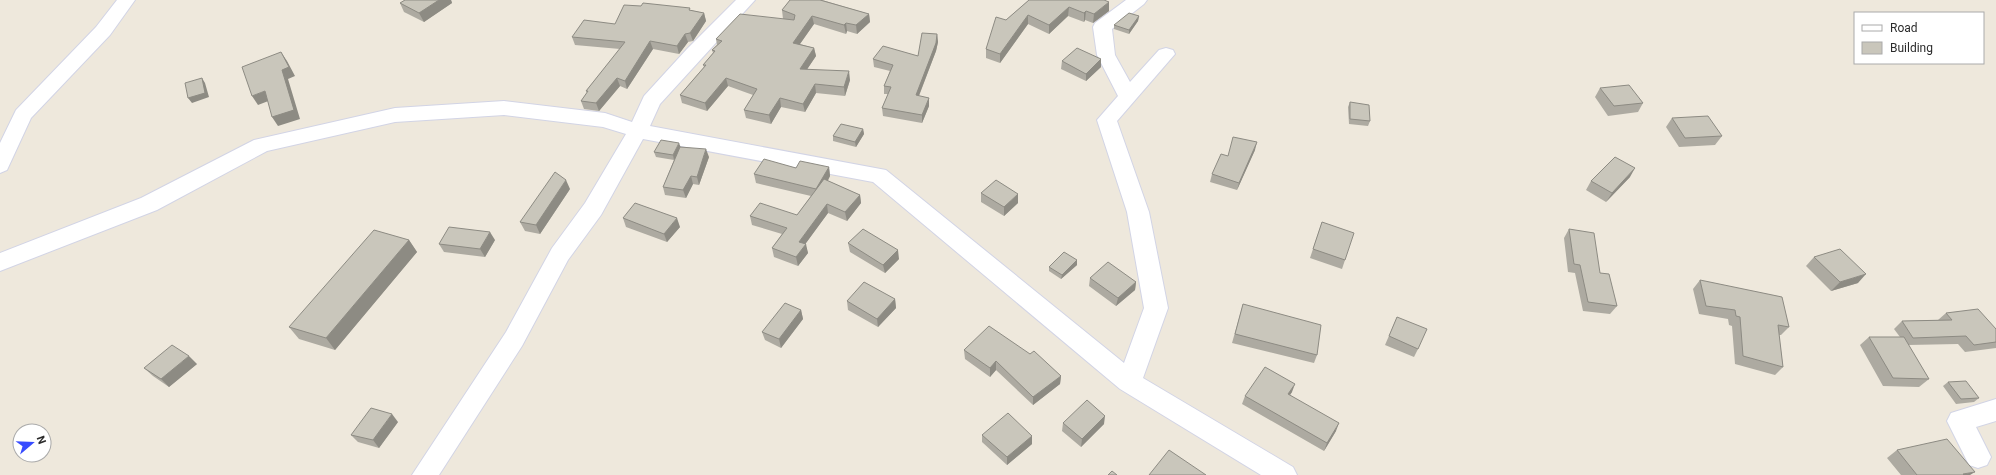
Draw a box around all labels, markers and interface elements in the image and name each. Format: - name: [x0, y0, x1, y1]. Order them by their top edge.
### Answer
- legend: [1854, 12, 1984, 64]
- text: Road: [1890, 21, 1918, 35]
- text: Building: [1890, 41, 1933, 55]
- north arrow: [12, 423, 52, 463]
- text: N: [34, 434, 48, 446]

